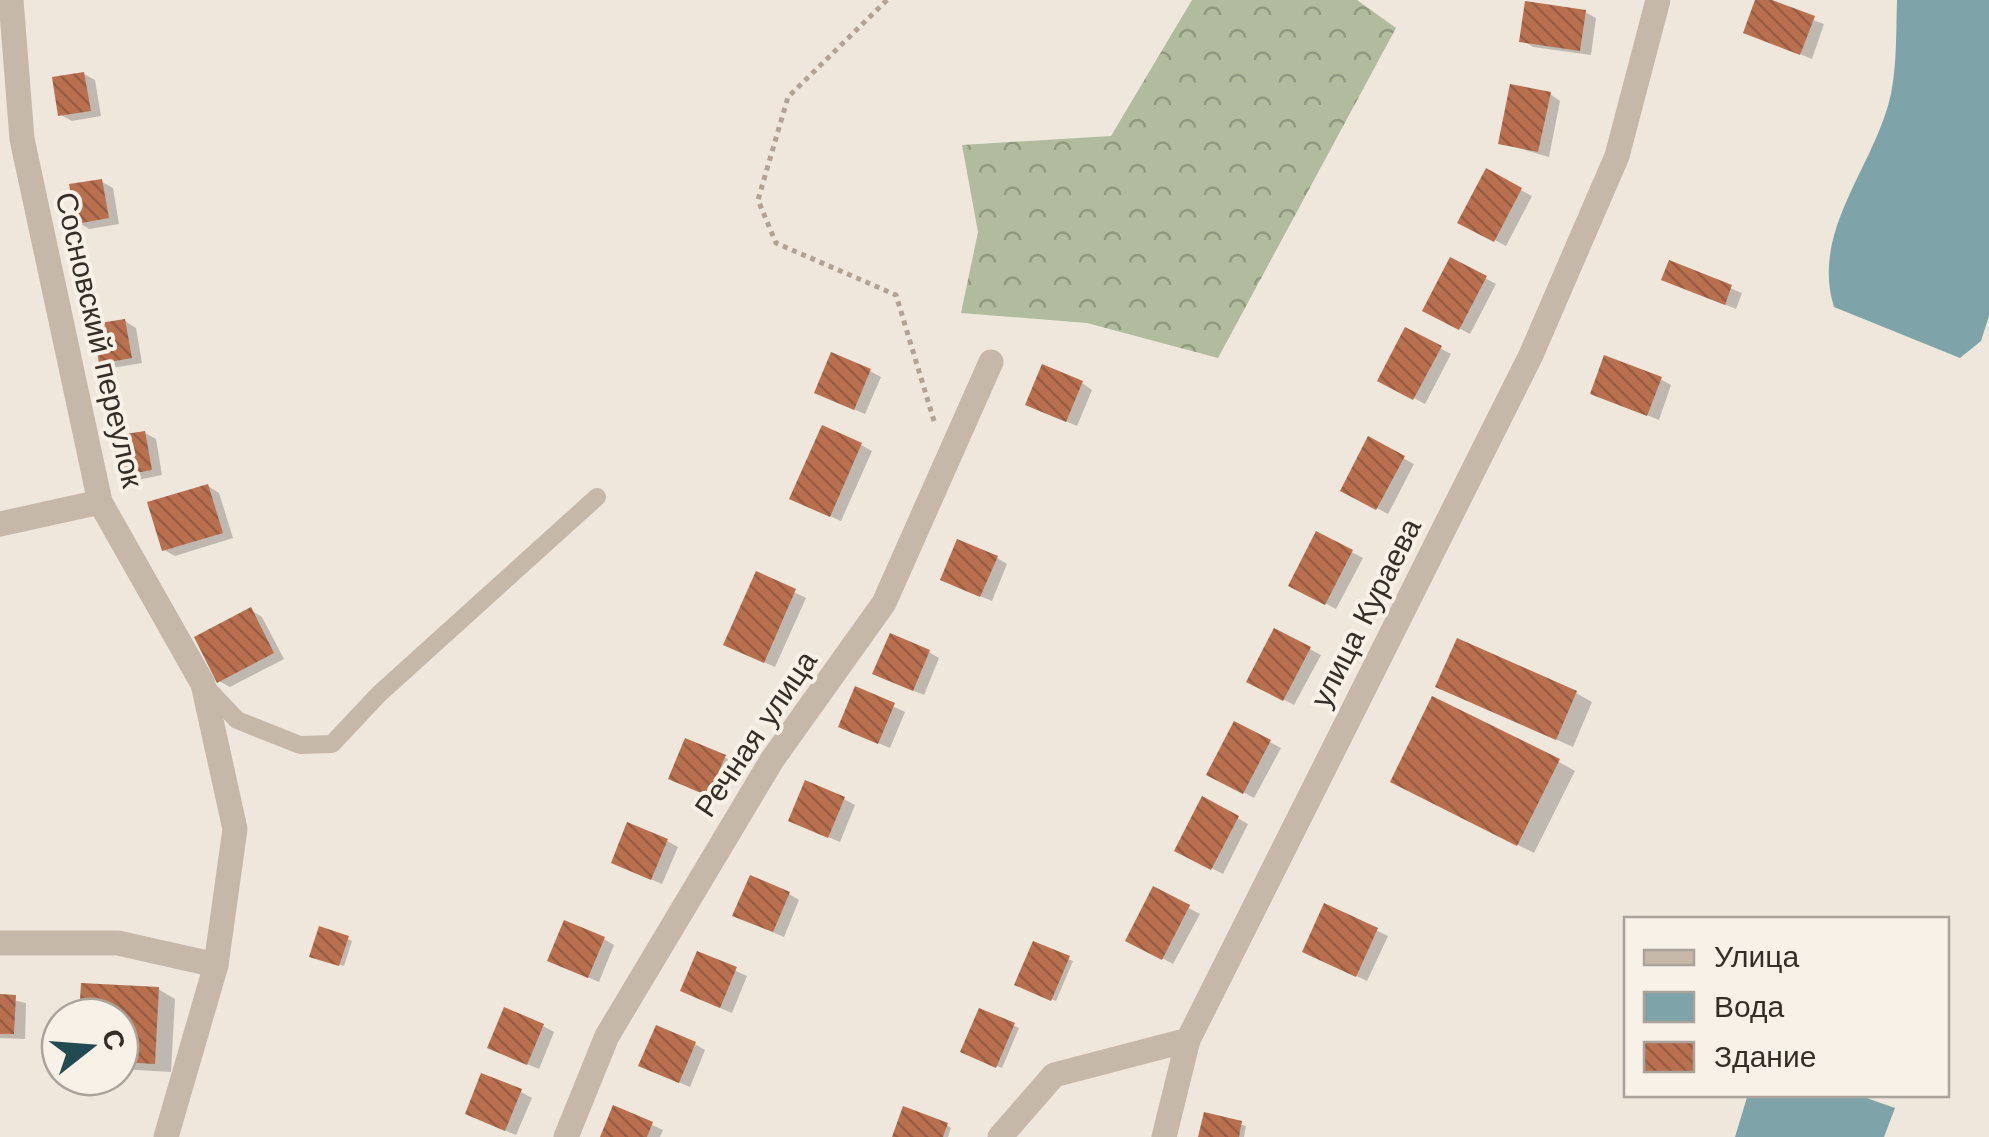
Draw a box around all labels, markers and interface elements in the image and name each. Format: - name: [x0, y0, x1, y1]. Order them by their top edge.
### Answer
- street label: Сосновский переулок: [48, 189, 151, 492]
- street label: улица Кураева: [1303, 512, 1428, 713]
- street label: Речная улица: [687, 644, 824, 823]
- legend: [1624, 917, 1949, 1097]
- text: Улица: [1714, 939, 1799, 974]
- text: Вода: [1714, 989, 1785, 1024]
- north arrow: [40, 997, 140, 1097]
- text: С: [95, 1025, 132, 1054]
- text: Здание: [1714, 1039, 1816, 1074]

